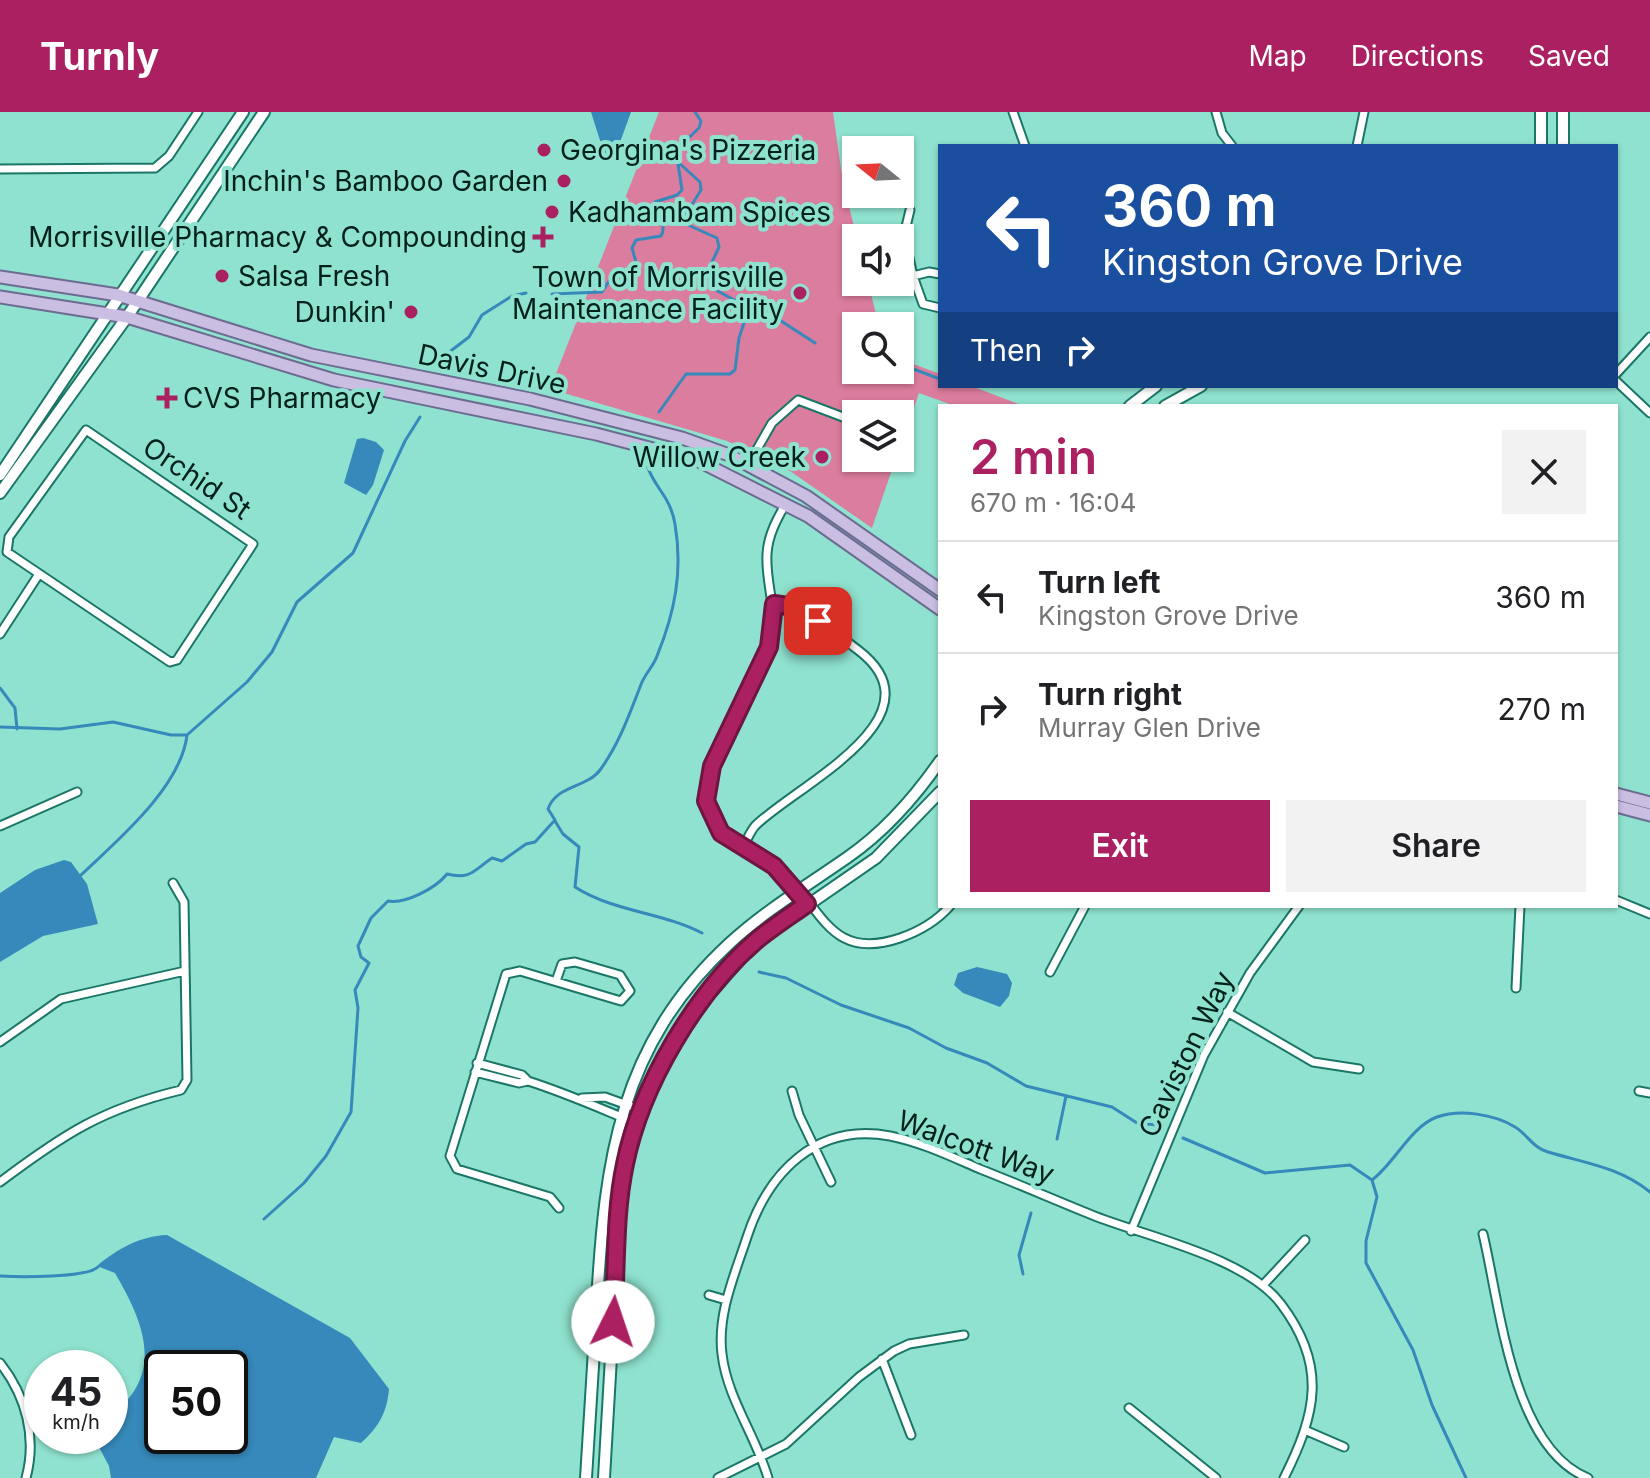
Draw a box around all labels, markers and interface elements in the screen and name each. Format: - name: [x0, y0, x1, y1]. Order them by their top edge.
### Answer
- text: Turnly: [40, 33, 159, 79]
- text: Map: [1248, 39, 1307, 73]
- text: Directions: [1351, 39, 1484, 73]
- text: Saved: [1528, 39, 1610, 73]
- place label: Georgina's Pizzeria: [560, 133, 816, 167]
- north arrow: [842, 136, 914, 208]
- map controls: [842, 136, 914, 472]
- marker: Georgina's Pizzeria: [535, 141, 553, 159]
- place label: Inchin's Bamboo Garden: [223, 164, 548, 198]
- marker: Inchin's Bamboo Garden: [555, 172, 573, 190]
- text: 360 m: [1102, 172, 1277, 240]
- icon: left: [970, 176, 1074, 280]
- place label: Kadhambam Spices: [568, 195, 831, 229]
- marker: Kadhambam Spices: [543, 203, 561, 221]
- place label: Morrisville Pharmacy & Compounding: [28, 220, 527, 254]
- button: sound: [842, 224, 914, 296]
- marker: Morrisville Pharmacy & Compounding: [534, 228, 552, 246]
- text: Kingston Grove Drive: [1102, 240, 1463, 284]
- place label: Salsa Fresh: [238, 259, 390, 293]
- place label: Town of Morrisville Maintenance Facility: [512, 260, 784, 326]
- marker: Salsa Fresh: [213, 267, 231, 285]
- marker: Town of Morrisville Maintenance Facility: [791, 284, 809, 302]
- place label: Dunkin': [295, 295, 395, 329]
- marker: Dunkin': [402, 303, 420, 321]
- button: search: [842, 312, 914, 384]
- icon: right: [1058, 328, 1102, 372]
- text: Then: [970, 332, 1042, 368]
- street label: Davis Drive: [415, 337, 569, 401]
- place label: CVS Pharmacy: [183, 381, 381, 415]
- marker: CVS Pharmacy: [158, 389, 176, 407]
- button: layers: [842, 400, 914, 472]
- text: 2 min: [970, 427, 1097, 486]
- street label: Orchid St: [137, 430, 257, 526]
- button: close: [1502, 430, 1586, 514]
- place label: Willow Creek: [632, 440, 806, 474]
- marker: Willow Creek: [813, 448, 831, 466]
- text: 670 m · 16:04: [970, 487, 1136, 518]
- text: Turn left: [1038, 564, 1160, 600]
- icon: left: [970, 575, 1014, 619]
- text: 360 m: [1495, 579, 1586, 615]
- pin: [784, 587, 852, 655]
- icon: arrive: [796, 599, 840, 643]
- text: Kingston Grove Drive: [1038, 600, 1299, 631]
- text: Turn right: [1038, 676, 1182, 712]
- icon: right: [970, 687, 1014, 731]
- text: 270 m: [1498, 691, 1586, 727]
- text: Murray Glen Drive: [1038, 712, 1261, 743]
- button: Exit: [970, 800, 1270, 892]
- button: Share: [1286, 800, 1586, 892]
- street label: Caviston Way: [1131, 965, 1241, 1143]
- street label: Walcott Way: [893, 1103, 1059, 1191]
- position arrow: [571, 1280, 655, 1364]
- speed limit sign: 50: [144, 1350, 248, 1454]
- text: 45: [50, 1367, 102, 1416]
- text: km/h: [52, 1410, 100, 1434]

